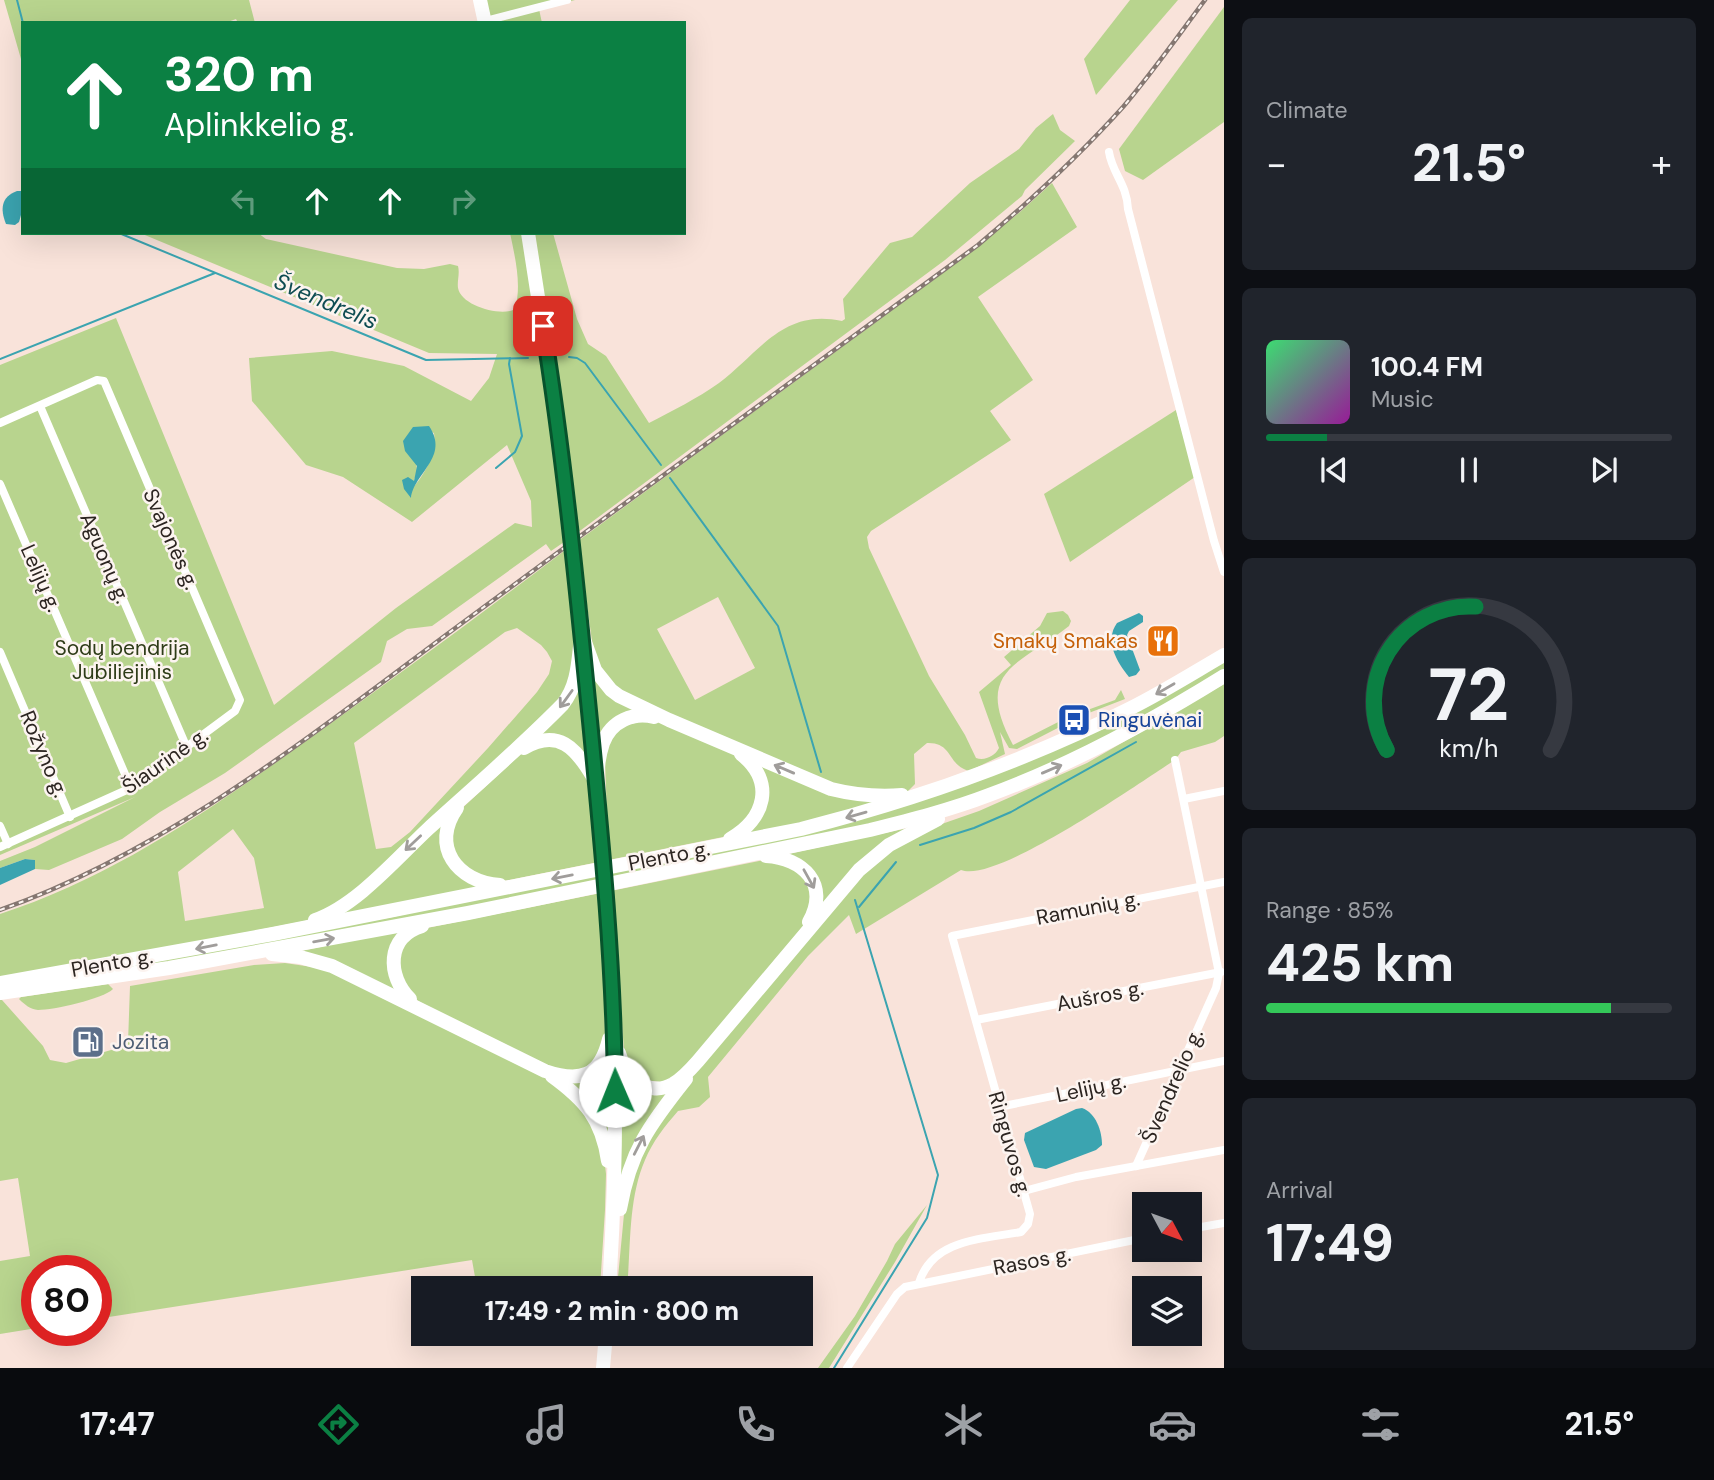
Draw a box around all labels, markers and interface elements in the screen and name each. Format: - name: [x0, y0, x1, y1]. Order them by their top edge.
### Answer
- text: 320 m: [164, 42, 314, 106]
- icon: ahead: [49, 49, 140, 140]
- text: Climate: [1266, 95, 1348, 125]
- text: Aplinkkelio g.: [164, 104, 354, 146]
- text: 21.5°: [1412, 129, 1526, 197]
- text: −: [1266, 139, 1287, 189]
- text: +: [1651, 139, 1672, 189]
- icon: left: [225, 182, 263, 220]
- icon: ahead: [298, 182, 336, 220]
- icon: ahead: [371, 182, 409, 220]
- icon: right: [444, 182, 482, 220]
- water label: Švendrelis: [270, 266, 382, 336]
- pin: [513, 296, 573, 356]
- icon: arrive: [524, 307, 562, 345]
- text: 100.4 FM: [1371, 350, 1483, 384]
- text: Music: [1371, 384, 1434, 414]
- icon: previous: [1315, 451, 1353, 489]
- icon: pause: [1450, 451, 1488, 489]
- icon: next: [1585, 451, 1623, 489]
- street label: Svajonės g.: [136, 484, 206, 594]
- street label: Aguonų g.: [73, 508, 137, 608]
- street label: Lelijų g.: [14, 540, 68, 616]
- restaurant icon: Smakų Smakas: [1144, 622, 1182, 660]
- place label: Smakų Smakas: [993, 627, 1138, 655]
- park label: Sodų bendrija Jubiliejinis: [54, 634, 190, 686]
- text: 72: [1429, 648, 1509, 743]
- one-way arrow: [1155, 683, 1176, 696]
- one-way arrow: [559, 689, 574, 708]
- bus stop icon: Ringuvėnai: [1055, 701, 1093, 739]
- street label: Rožyno g.: [13, 706, 75, 802]
- place label: Ringuvėnai: [1098, 706, 1202, 734]
- street label: Šiaurinė g.: [116, 721, 214, 801]
- text: km/h: [1439, 732, 1499, 765]
- one-way arrow: [774, 761, 795, 774]
- one-way arrow: [1041, 761, 1062, 774]
- one-way arrow: [845, 809, 867, 822]
- street label: Plento g.: [626, 834, 712, 878]
- one-way arrow: [405, 835, 423, 851]
- one-way arrow: [803, 868, 817, 888]
- one-way arrow: [551, 871, 574, 884]
- street label: Ramunių g.: [1034, 884, 1142, 932]
- text: Range · 85%: [1266, 895, 1393, 925]
- text: 425 km: [1266, 929, 1454, 997]
- one-way arrow: [312, 933, 335, 946]
- one-way arrow: [195, 940, 218, 954]
- street label: Plento g.: [69, 942, 155, 984]
- street label: Aušros g.: [1054, 974, 1146, 1018]
- fuel station icon: Jozita: [69, 1023, 107, 1061]
- street label: Švendrelio g.: [1134, 1024, 1210, 1148]
- place label: Jozita: [112, 1028, 169, 1056]
- position arrow: [578, 1054, 652, 1128]
- street label: Lelijų g.: [1053, 1067, 1129, 1109]
- street label: Ringuvos g.: [982, 1088, 1038, 1200]
- one-way arrow: [633, 1135, 647, 1156]
- text: Arrival: [1266, 1175, 1333, 1205]
- north arrow: [1132, 1192, 1202, 1262]
- map controls: [1132, 1192, 1202, 1346]
- text: 17:49: [1266, 1209, 1394, 1277]
- street label: Rasos g.: [991, 1240, 1073, 1282]
- speed limit sign: 80: [21, 1255, 112, 1346]
- button: layers: [1132, 1276, 1202, 1346]
- text: 17:49 · 2 min · 800 m: [485, 1294, 739, 1328]
- icon: directions: [314, 1400, 363, 1449]
- icon: music: [522, 1400, 571, 1449]
- icon: phone: [731, 1400, 780, 1449]
- icon: climate: [939, 1400, 988, 1449]
- icon: car: [1148, 1400, 1197, 1449]
- icon: filters: [1356, 1400, 1405, 1449]
- text: 17:47: [80, 1403, 155, 1445]
- text: 21.5°: [1565, 1403, 1634, 1445]

